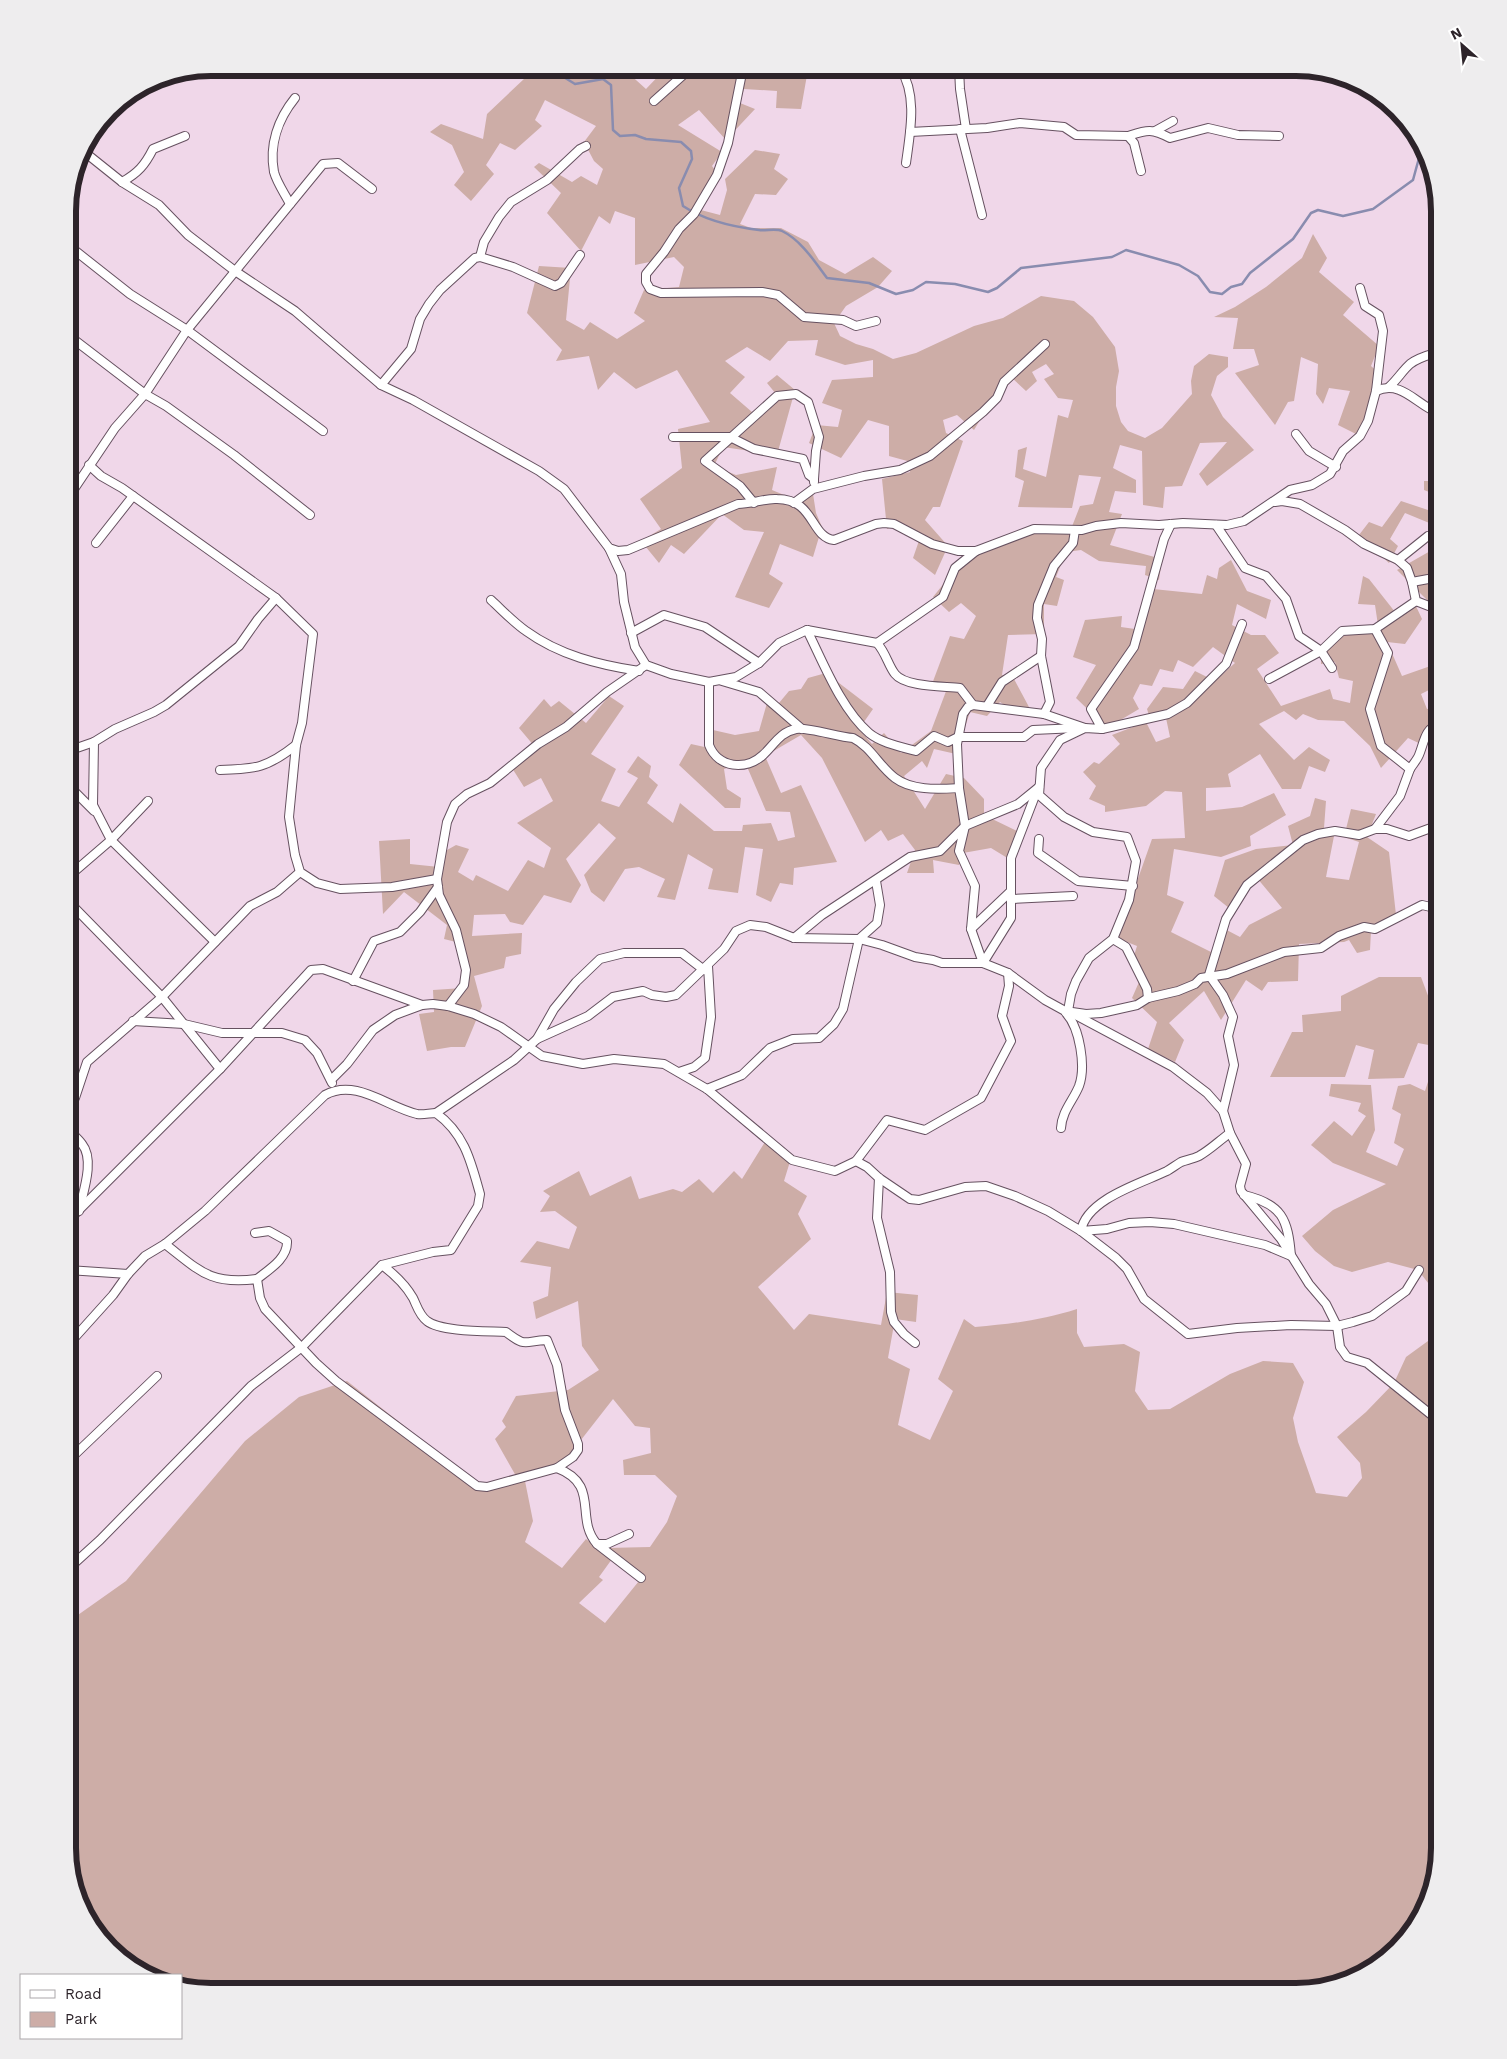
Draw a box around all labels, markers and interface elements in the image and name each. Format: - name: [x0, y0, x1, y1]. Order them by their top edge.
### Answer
- north arrow: [1437, 20, 1487, 70]
- text: N: [1448, 24, 1464, 43]
- legend: [20, 1974, 182, 2039]
- text: Road: [65, 1985, 102, 2003]
- text: Park: [65, 2010, 98, 2028]

